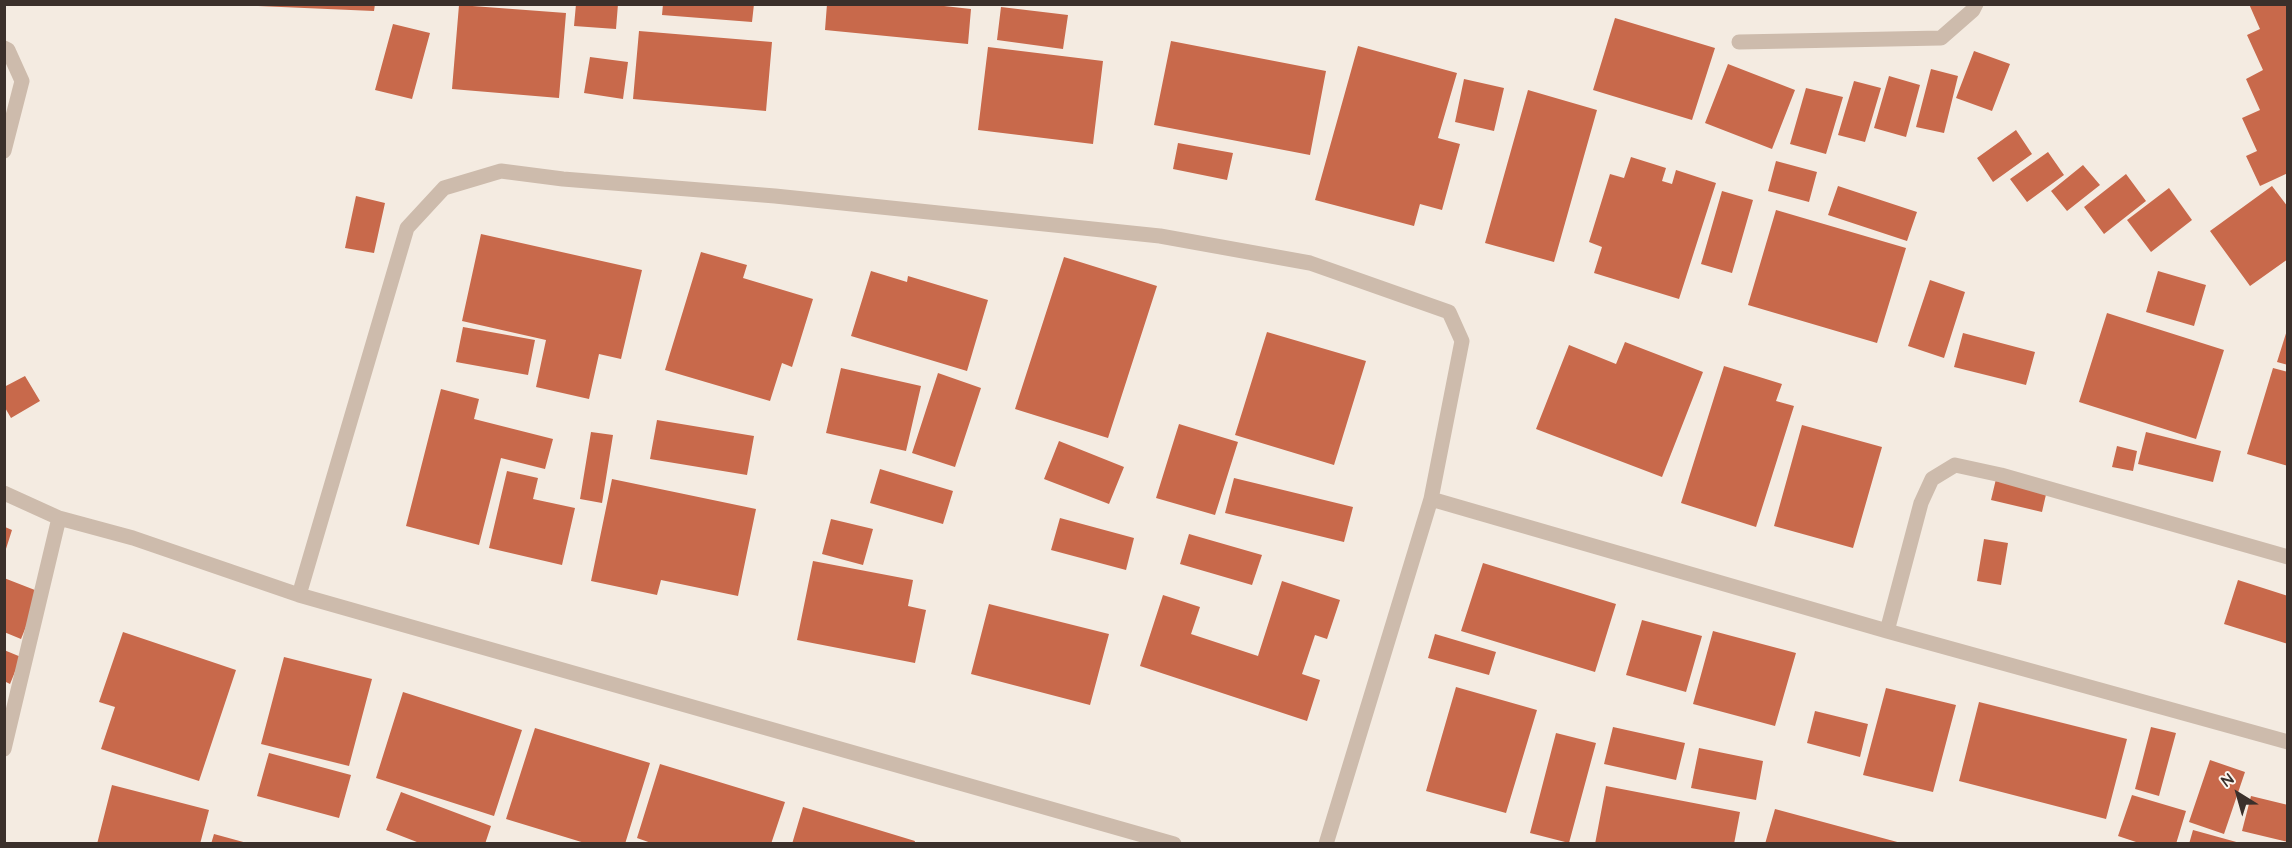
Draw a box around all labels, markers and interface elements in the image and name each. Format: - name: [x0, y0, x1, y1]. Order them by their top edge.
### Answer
- north arrow: [2208, 764, 2268, 824]
- text: N: [2216, 768, 2238, 791]

